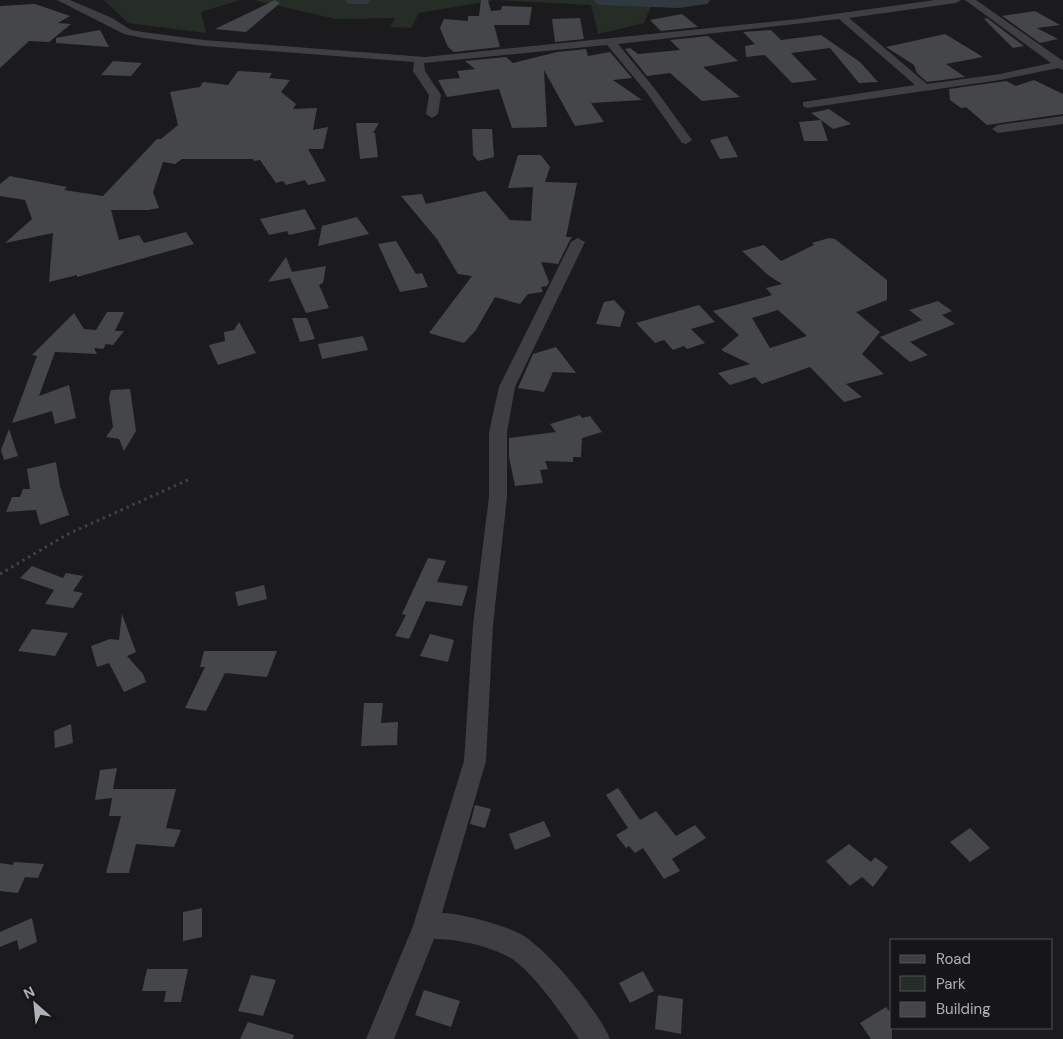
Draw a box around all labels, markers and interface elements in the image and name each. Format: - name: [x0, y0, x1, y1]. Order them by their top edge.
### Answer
- legend: [890, 939, 1053, 1029]
- text: Road: [936, 949, 971, 969]
- text: Park: [936, 974, 966, 994]
- north arrow: [10, 979, 60, 1029]
- text: N: [20, 982, 38, 1003]
- text: Building: [936, 999, 991, 1019]

